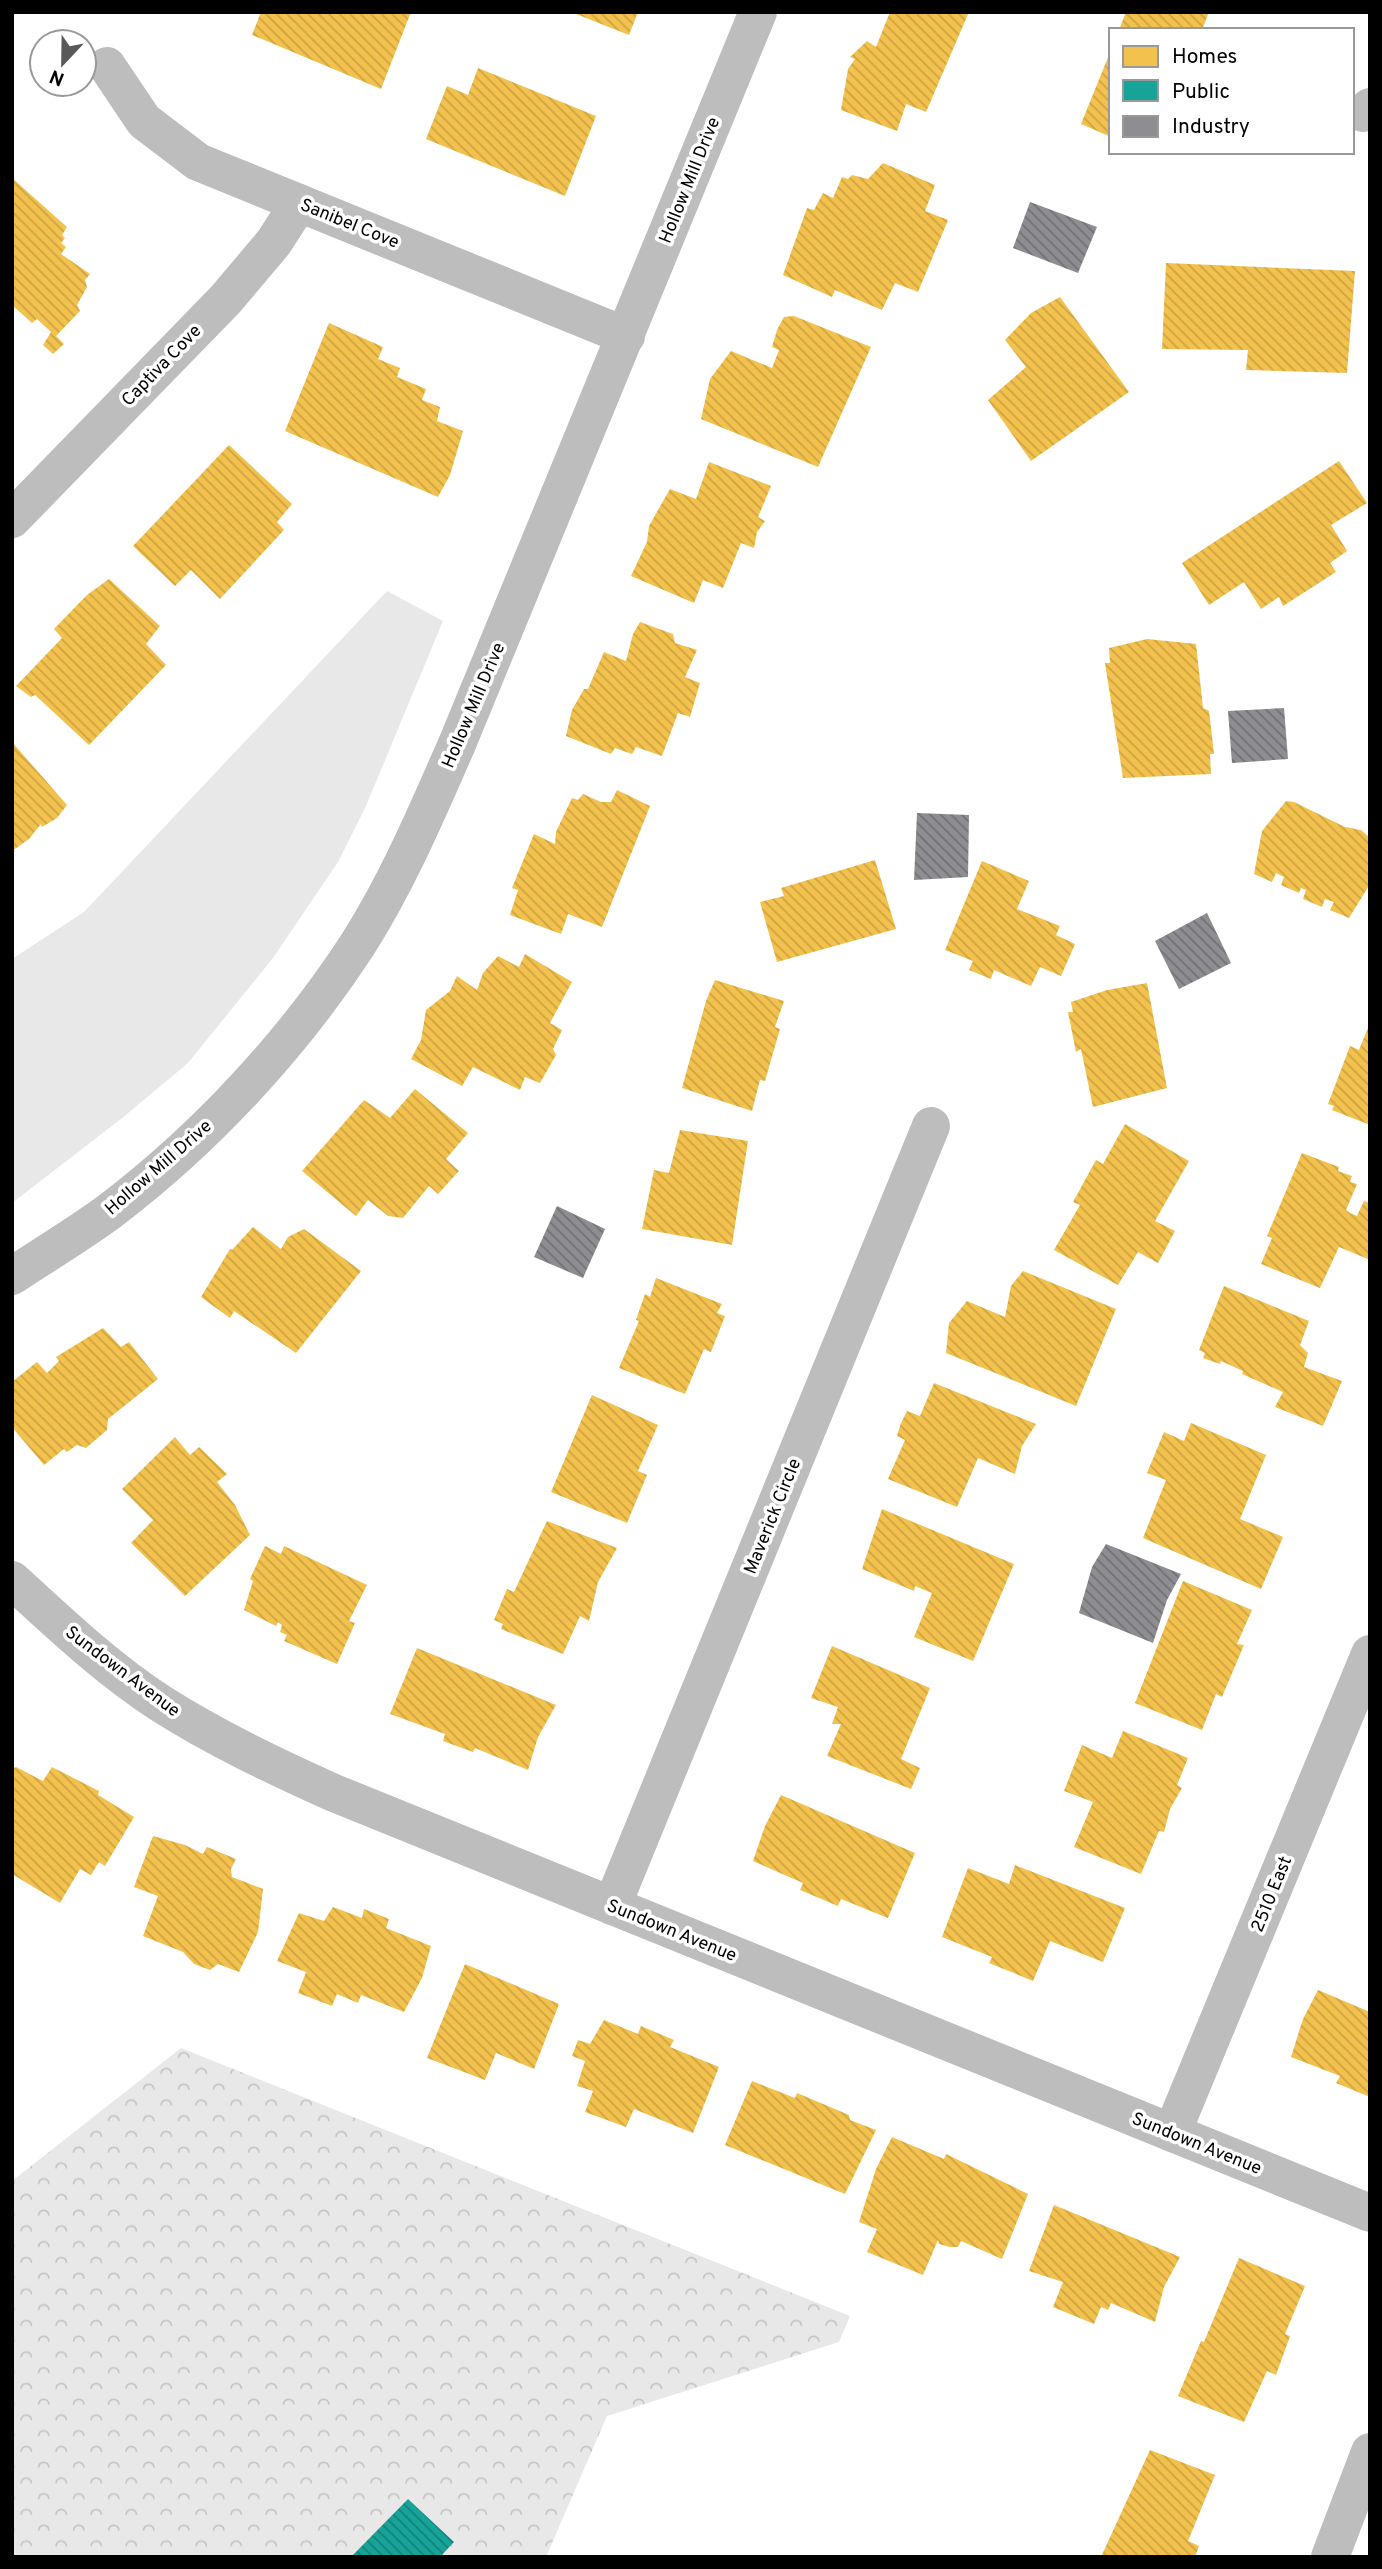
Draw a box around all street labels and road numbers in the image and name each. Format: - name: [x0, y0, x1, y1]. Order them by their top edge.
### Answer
- street label: Hollow Mill Drive: [655, 114, 726, 247]
- street label: Sanibel Cove: [297, 194, 402, 255]
- street label: Captiva Cove: [117, 320, 207, 412]
- street label: Hollow Mill Drive: [438, 639, 511, 772]
- street label: Hollow Mill Drive: [101, 1115, 217, 1221]
- street label: Maverick Circle: [740, 1455, 807, 1578]
- street label: Sundown Avenue: [60, 1621, 184, 1723]
- street label: 2510 East: [1247, 1853, 1298, 1936]
- street label: Sundown Avenue: [603, 1895, 740, 1968]
- street label: Sundown Avenue: [1128, 2108, 1265, 2181]

